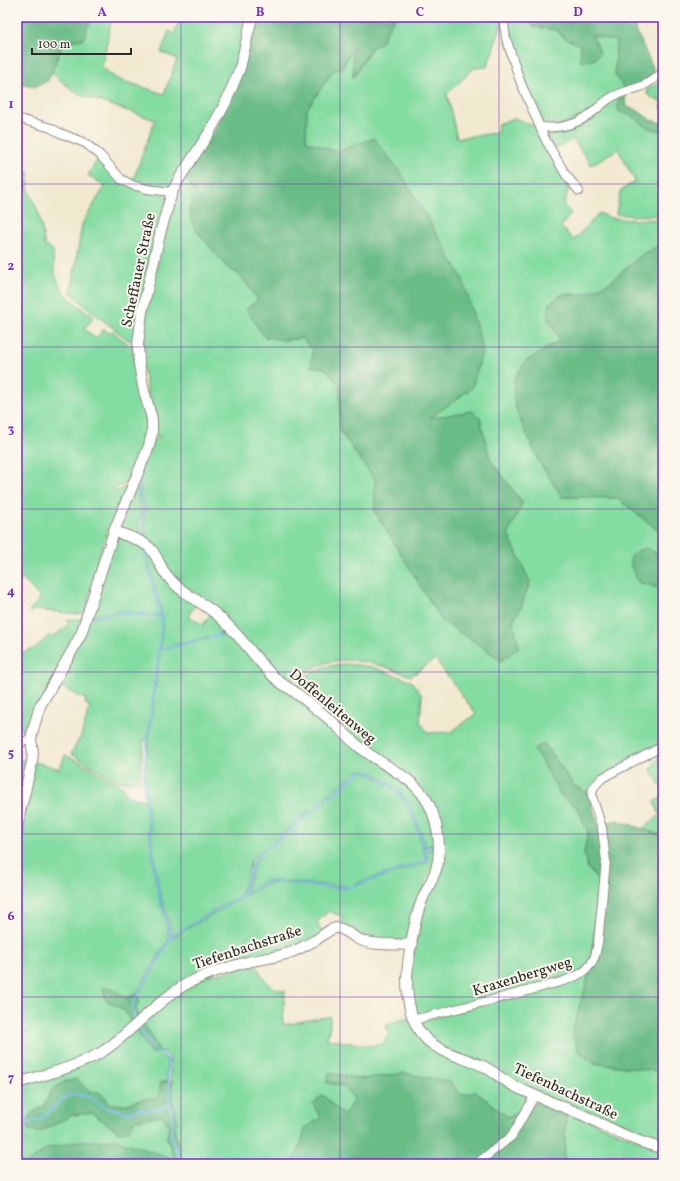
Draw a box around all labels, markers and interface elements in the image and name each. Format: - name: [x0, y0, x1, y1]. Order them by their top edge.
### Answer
- text: A: [97, 4, 107, 22]
- text: B: [256, 4, 265, 22]
- text: C: [416, 4, 424, 22]
- text: D: [573, 4, 583, 22]
- scale bar: [32, 30, 131, 56]
- text: 100 m: [38, 37, 71, 53]
- text: 1: [8, 96, 14, 114]
- street label: Scheffauer Straße: [117, 211, 162, 329]
- text: 2: [8, 258, 15, 276]
- text: 3: [8, 421, 15, 439]
- text: 4: [7, 583, 15, 601]
- street label: Doffenleitenweg: [284, 664, 380, 750]
- text: 5: [8, 745, 14, 763]
- text: 6: [7, 908, 15, 926]
- street label: Tiefenbachstraße: [190, 921, 305, 976]
- street label: Kraxenbergweg: [470, 952, 575, 1003]
- street label: Tiefenbachstraße: [510, 1059, 621, 1126]
- text: 7: [8, 1070, 14, 1088]

